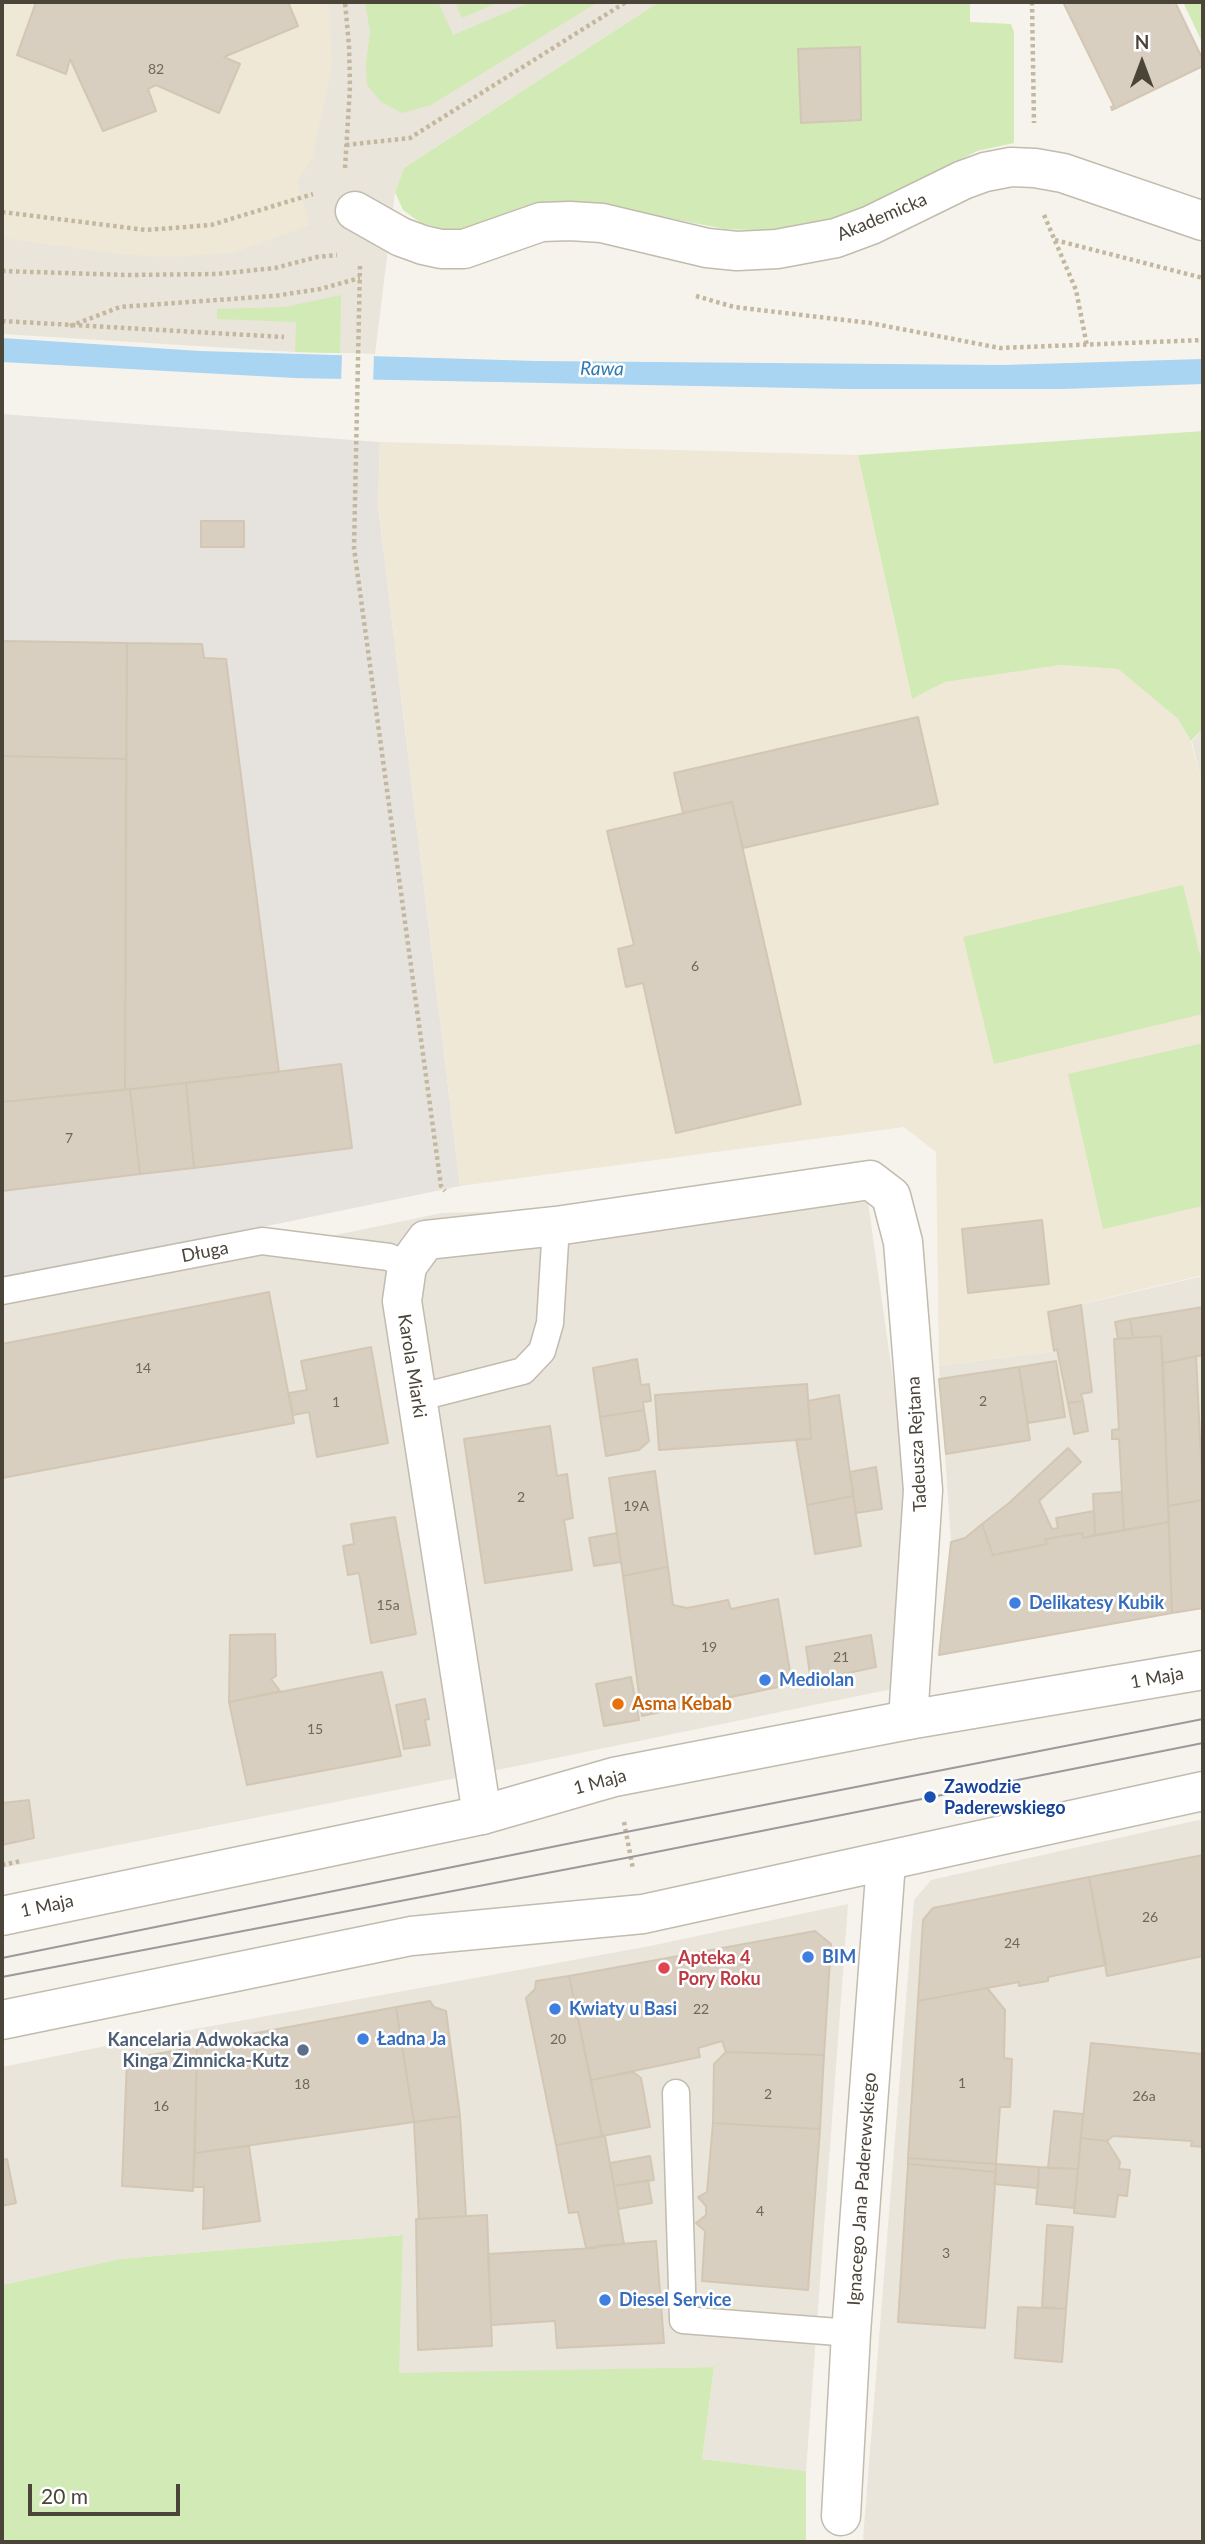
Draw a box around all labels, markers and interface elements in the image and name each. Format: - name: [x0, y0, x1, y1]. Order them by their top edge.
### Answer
- north arrow: [1107, 28, 1177, 98]
- text: N: [1135, 30, 1149, 53]
- house number: 82: [148, 61, 164, 77]
- street label: Akademicka: [834, 188, 930, 246]
- water label: Rawa: [580, 357, 624, 381]
- house number: 6: [691, 958, 699, 974]
- house number: 7: [65, 1130, 73, 1146]
- street label: Długa: [180, 1237, 230, 1267]
- street label: Karola Miarki: [393, 1313, 431, 1419]
- house number: 14: [135, 1360, 151, 1376]
- street label: Tadeusza Rejtana: [903, 1376, 931, 1512]
- house number: 2: [979, 1393, 987, 1409]
- house number: 1: [332, 1394, 340, 1410]
- house number: 2: [517, 1489, 525, 1505]
- house number: 19A: [623, 1498, 649, 1514]
- place label: Delikatesy Kubik: [1029, 1592, 1164, 1614]
- marker: Delikatesy Kubik: [1007, 1595, 1023, 1611]
- house number: 15a: [376, 1597, 400, 1613]
- house number: 19: [701, 1639, 717, 1655]
- house number: 21: [833, 1649, 849, 1665]
- street label: 1 Maja: [1129, 1663, 1185, 1693]
- place label: Mediolan: [779, 1669, 854, 1691]
- marker: Mediolan: [757, 1672, 773, 1688]
- place label: Asma Kebab: [632, 1693, 732, 1715]
- marker: Asma Kebab: [610, 1696, 626, 1712]
- house number: 15: [307, 1721, 323, 1737]
- street label: 1 Maja: [571, 1765, 629, 1799]
- place label: Zawodzie Paderewskiego: [944, 1776, 1065, 1818]
- marker: Zawodzie Paderewskiego: [922, 1789, 938, 1805]
- street label: 1 Maja: [18, 1890, 76, 1922]
- house number: 26: [1142, 1909, 1158, 1925]
- house number: 24: [1004, 1935, 1020, 1951]
- place label: BIM: [822, 1946, 856, 1968]
- place label: Apteka 4 Pory Roku: [678, 1947, 761, 1990]
- marker: BIM: [800, 1949, 816, 1965]
- marker: Apteka 4 Pory Roku: [656, 1960, 672, 1976]
- place label: Kwiaty u Basi: [569, 1998, 677, 2020]
- marker: Kwiaty u Basi: [547, 2001, 563, 2017]
- house number: 22: [693, 2001, 709, 2017]
- place label: Ładna Ja: [377, 2028, 446, 2050]
- place label: Kancelaria Adwokacka Kinga Zimnicka-Kutz: [108, 2029, 289, 2072]
- marker: Ładna Ja: [355, 2031, 371, 2047]
- house number: 20: [550, 2031, 566, 2047]
- marker: Kancelaria Adwokacka Kinga Zimnicka-Kutz: [295, 2042, 311, 2058]
- street label: Ignacego Jana Paderewskiego: [843, 2072, 881, 2306]
- house number: 1: [958, 2075, 966, 2091]
- house number: 18: [294, 2076, 310, 2092]
- house number: 2: [764, 2086, 772, 2102]
- house number: 26a: [1132, 2088, 1156, 2104]
- house number: 16: [153, 2098, 169, 2114]
- house number: 4: [756, 2203, 764, 2219]
- house number: 3: [942, 2245, 950, 2261]
- place label: Diesel Service: [619, 2289, 731, 2311]
- marker: Diesel Service: [597, 2292, 613, 2308]
- scale bar: [32, 2470, 184, 2514]
- text: 20 m: [41, 2483, 88, 2508]

